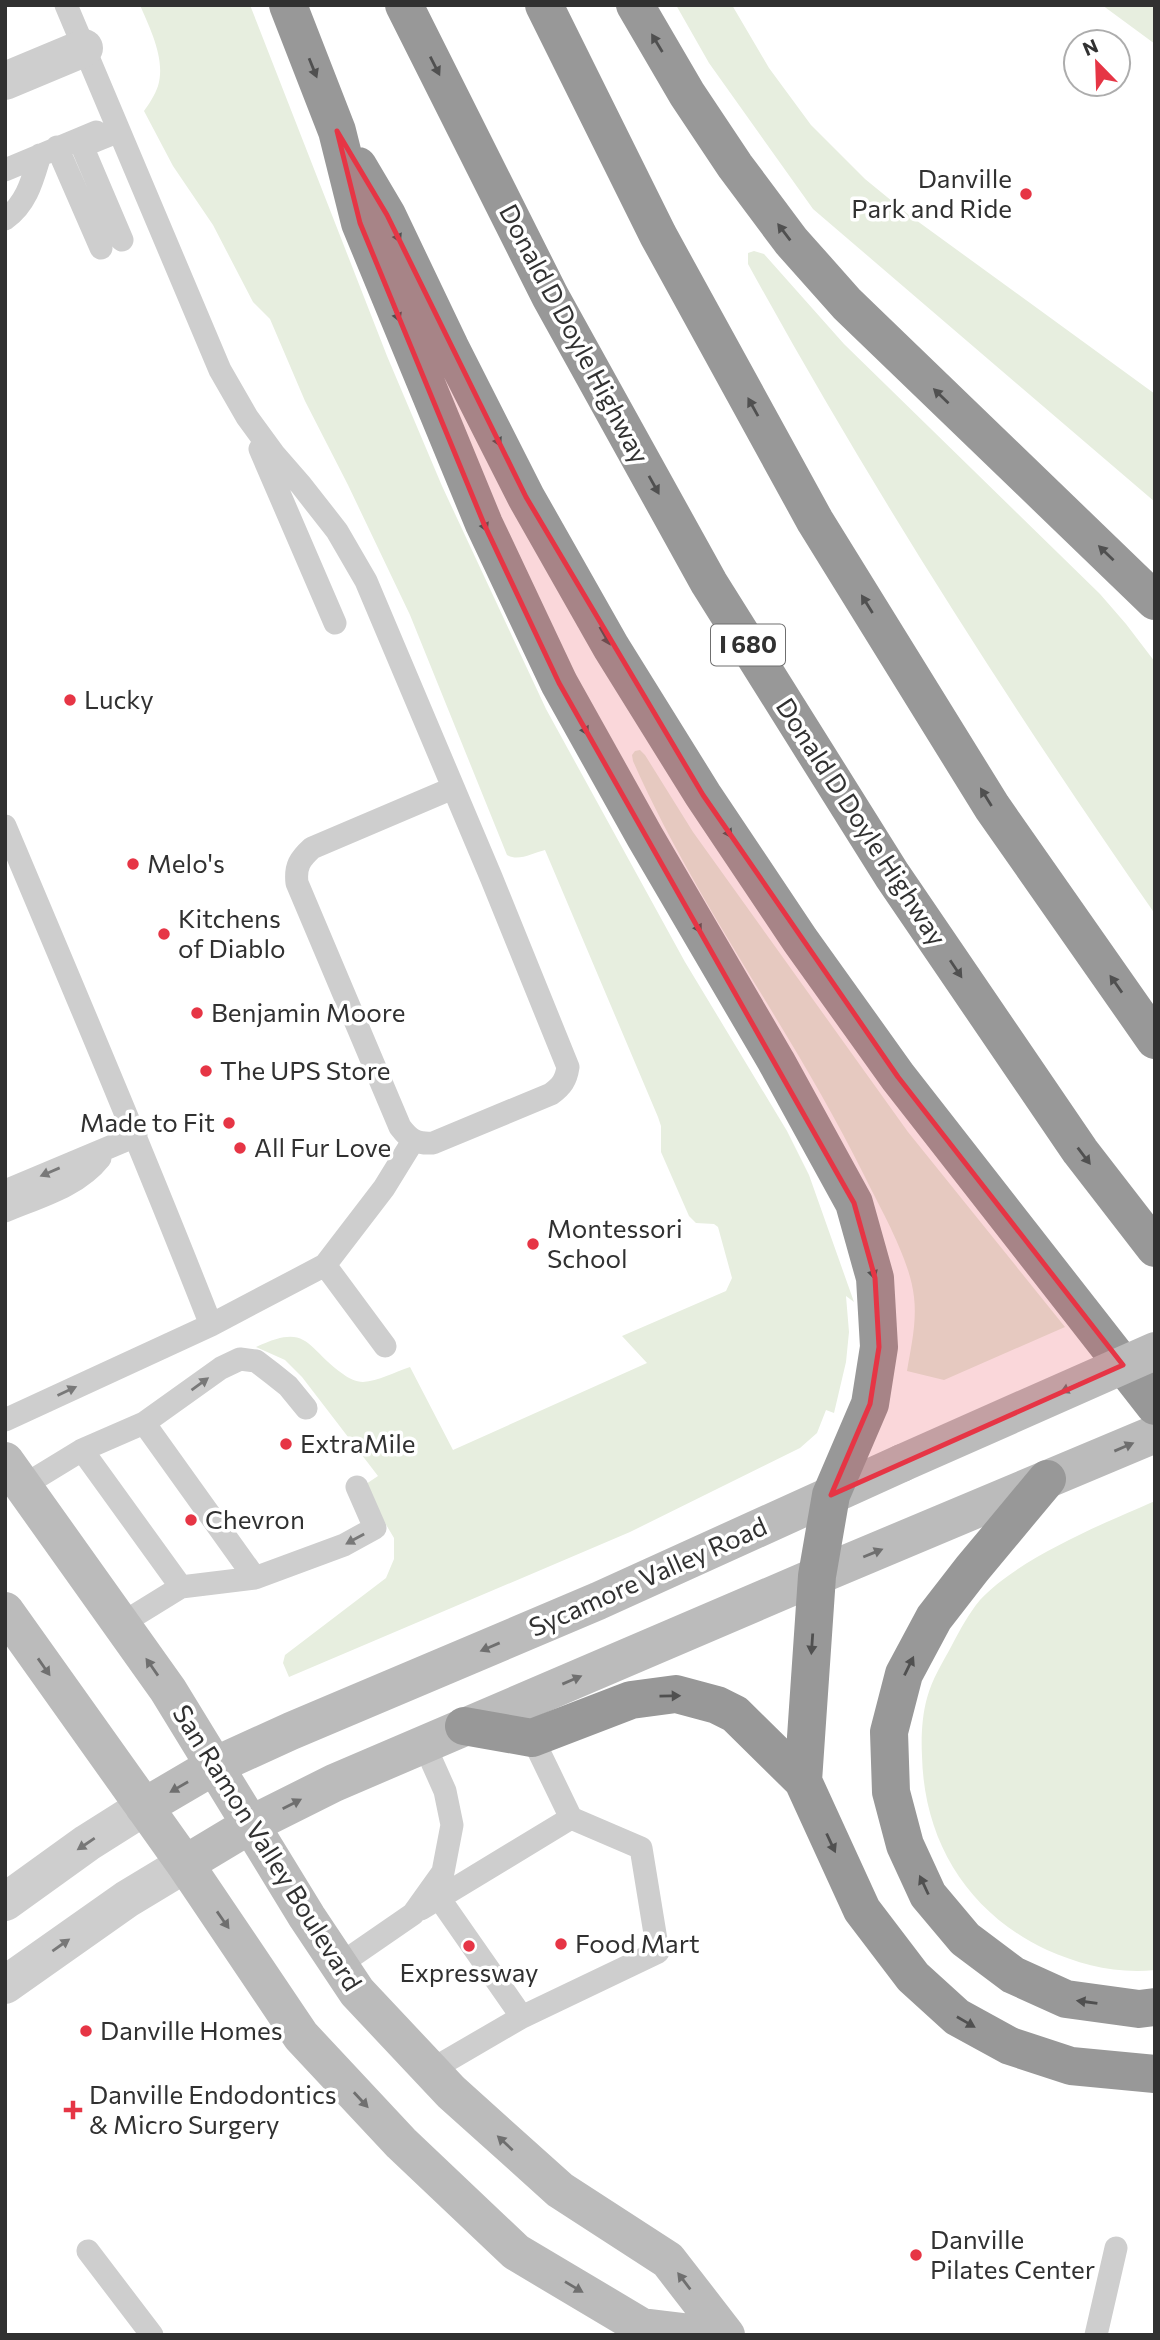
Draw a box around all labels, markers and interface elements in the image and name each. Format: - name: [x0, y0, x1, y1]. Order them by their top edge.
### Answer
- north arrow: [1062, 28, 1132, 98]
- one-way arrow: [651, 34, 663, 53]
- text: N: [1079, 34, 1101, 60]
- one-way arrow: [429, 56, 440, 76]
- one-way arrow: [307, 58, 318, 79]
- place label: Danville Park and Ride: [851, 162, 1012, 223]
- marker: Danville Park and Ride: [1018, 186, 1034, 202]
- street label: Donald D Doyle Highway: [494, 198, 657, 468]
- one-way arrow: [390, 222, 401, 243]
- one-way arrow: [777, 223, 792, 241]
- one-way arrow: [390, 302, 401, 323]
- one-way arrow: [933, 387, 950, 404]
- one-way arrow: [747, 397, 759, 417]
- one-way arrow: [490, 427, 501, 447]
- one-way arrow: [648, 475, 660, 494]
- one-way arrow: [477, 512, 489, 532]
- one-way arrow: [1097, 545, 1114, 562]
- one-way arrow: [860, 594, 873, 613]
- road number: I 680: [711, 624, 785, 666]
- one-way arrow: [599, 626, 611, 646]
- place label: Lucky: [84, 683, 154, 714]
- marker: Lucky: [62, 692, 78, 708]
- street label: Donald D Doyle Highway: [771, 692, 954, 951]
- one-way arrow: [577, 716, 589, 736]
- one-way arrow: [980, 788, 993, 807]
- one-way arrow: [719, 820, 733, 838]
- place label: Melo's: [147, 847, 225, 878]
- marker: Melo's: [125, 856, 141, 872]
- place label: Kitchens of Diablo: [178, 902, 286, 963]
- one-way arrow: [689, 914, 701, 934]
- marker: Kitchens of Diablo: [156, 926, 172, 942]
- one-way arrow: [949, 959, 962, 979]
- one-way arrow: [1109, 975, 1123, 993]
- place label: Benjamin Moore: [211, 996, 405, 1027]
- marker: Benjamin Moore: [189, 1005, 205, 1021]
- place label: The UPS Store: [220, 1054, 390, 1085]
- marker: The UPS Store: [198, 1063, 214, 1079]
- place label: Made to Fit: [80, 1106, 215, 1137]
- marker: Made to Fit: [221, 1115, 237, 1131]
- place label: All Fur Love: [254, 1131, 391, 1162]
- marker: All Fur Love: [232, 1140, 248, 1156]
- one-way arrow: [1077, 1147, 1092, 1165]
- one-way arrow: [40, 1167, 61, 1178]
- place label: Montessori School: [547, 1212, 683, 1273]
- marker: Montessori School: [525, 1236, 541, 1252]
- one-way arrow: [867, 1258, 878, 1280]
- one-way arrow: [191, 1377, 209, 1391]
- one-way arrow: [1060, 1382, 1080, 1394]
- one-way arrow: [57, 1386, 77, 1397]
- place label: ExtraMile: [300, 1427, 416, 1458]
- marker: ExtraMile: [278, 1436, 294, 1452]
- one-way arrow: [1113, 1441, 1134, 1452]
- place label: Chevron: [205, 1503, 305, 1534]
- street label: Sycamore Valley Road: [524, 1509, 771, 1642]
- marker: Chevron: [183, 1512, 199, 1528]
- one-way arrow: [345, 1533, 364, 1545]
- one-way arrow: [862, 1547, 883, 1558]
- one-way arrow: [807, 1633, 818, 1655]
- one-way arrow: [479, 1641, 500, 1652]
- one-way arrow: [903, 1656, 914, 1676]
- one-way arrow: [37, 1658, 51, 1676]
- one-way arrow: [145, 1658, 159, 1676]
- one-way arrow: [561, 1675, 582, 1686]
- one-way arrow: [659, 1690, 681, 1702]
- street label: San Ramon Valley Boulevard: [167, 1699, 369, 1996]
- one-way arrow: [170, 1781, 189, 1793]
- one-way arrow: [282, 1799, 302, 1810]
- one-way arrow: [825, 1833, 837, 1853]
- one-way arrow: [77, 1837, 96, 1850]
- one-way arrow: [918, 1875, 929, 1895]
- one-way arrow: [217, 1910, 230, 1930]
- place label: Food Mart: [575, 1927, 700, 1958]
- marker: Food Mart: [553, 1936, 569, 1952]
- one-way arrow: [52, 1938, 70, 1952]
- marker: Expressway: [461, 1938, 477, 1954]
- place label: Expressway: [400, 1956, 538, 1987]
- one-way arrow: [1076, 1997, 1098, 2008]
- place label: Danville Homes: [100, 2014, 283, 2045]
- one-way arrow: [956, 2016, 976, 2028]
- marker: Danville Homes: [78, 2023, 94, 2039]
- place label: Danville Endodontics & Micro Surgery: [89, 2078, 337, 2139]
- one-way arrow: [353, 2091, 369, 2108]
- marker: Danville Endodontics & Micro Surgery: [63, 2100, 83, 2120]
- one-way arrow: [497, 2135, 514, 2151]
- place label: Danville Pilates Center: [930, 2223, 1095, 2284]
- marker: Danville Pilates Center: [908, 2247, 924, 2263]
- one-way arrow: [677, 2272, 692, 2290]
- one-way arrow: [565, 2281, 584, 2293]

